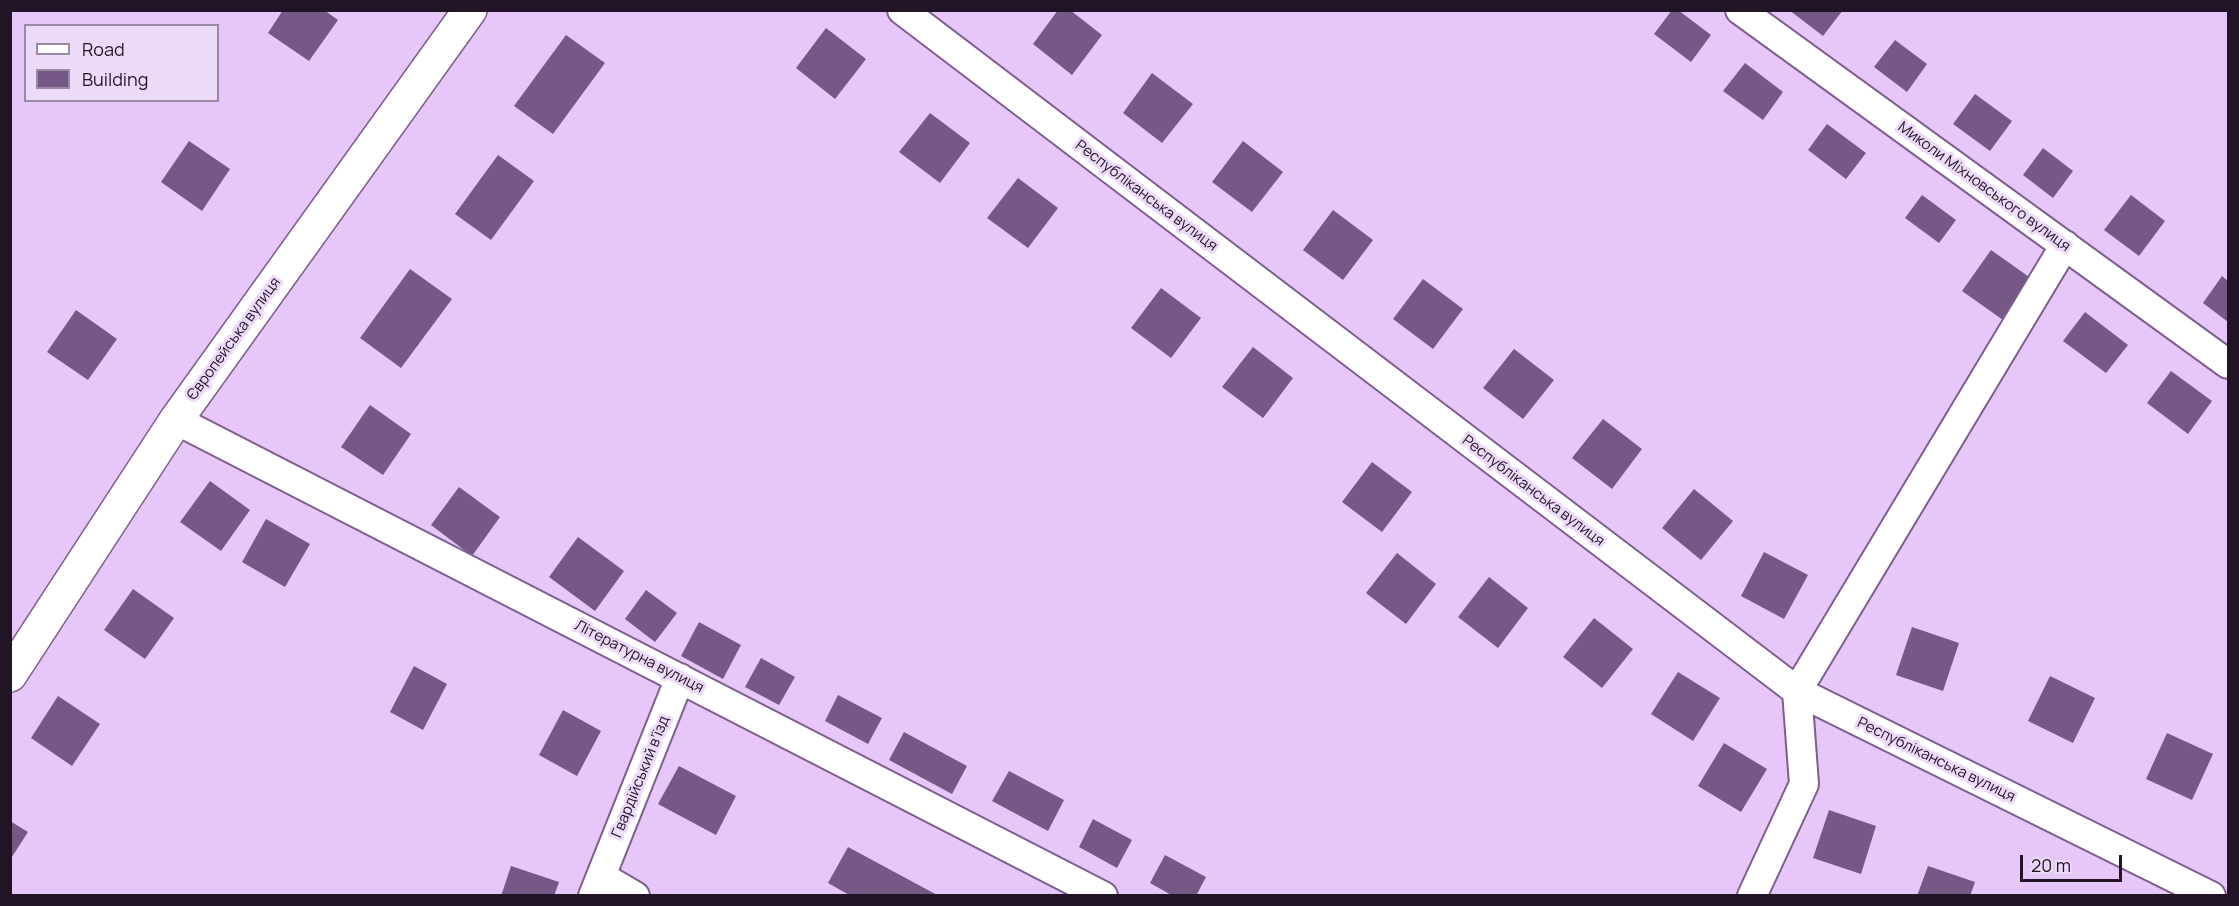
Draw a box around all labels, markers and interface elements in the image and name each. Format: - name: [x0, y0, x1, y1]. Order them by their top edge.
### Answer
- legend: [24, 24, 219, 102]
- text: Road: [82, 37, 125, 61]
- text: Building: [82, 67, 148, 91]
- street label: Миколи Міхновського вулиця: [1894, 118, 2074, 256]
- street label: Республіканська вулиця: [1071, 137, 1221, 255]
- street label: Європейська вулиця: [183, 274, 285, 404]
- street label: Республіканська вулиця: [1458, 432, 1608, 550]
- street label: Літературна вулиця: [571, 617, 707, 697]
- street label: Гвардійський в’їзд: [608, 713, 674, 841]
- street label: Республіканська вулиця: [1854, 714, 2018, 806]
- scale bar: [2023, 843, 2125, 881]
- text: 20 m: [2031, 853, 2071, 877]

